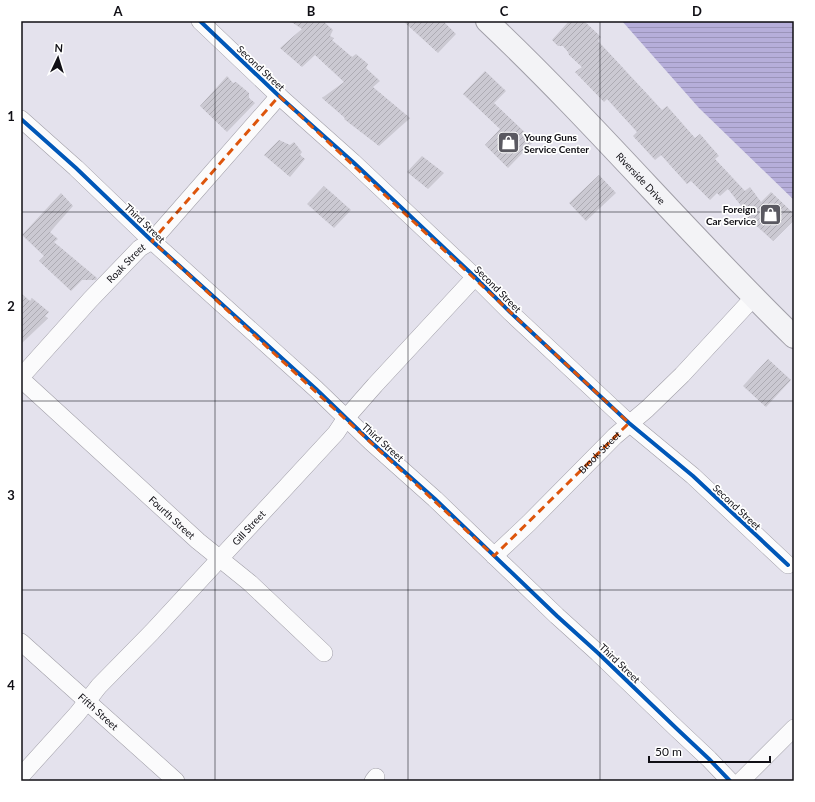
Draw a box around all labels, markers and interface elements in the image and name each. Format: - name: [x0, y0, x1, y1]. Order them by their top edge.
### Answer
- text: A: [112, 3, 123, 19]
- text: B: [307, 3, 316, 19]
- text: C: [500, 3, 509, 19]
- text: D: [692, 3, 702, 19]
- north arrow: [38, 38, 78, 78]
- text: N: [54, 41, 63, 54]
- street label: Second Street: [235, 43, 288, 94]
- text: 1: [7, 108, 15, 124]
- shop icon: Young Guns Service Center: [496, 130, 522, 156]
- place label: Young Guns Service Center: [523, 131, 589, 155]
- street label: Riverside Drive: [614, 150, 668, 207]
- street label: Third Street: [122, 201, 168, 246]
- shop icon: Foreign Car Service: [758, 202, 784, 228]
- place label: Foreign Car Service: [706, 203, 757, 227]
- street label: Roak Street: [104, 240, 148, 285]
- street label: Second Street: [472, 263, 524, 315]
- text: 2: [7, 298, 15, 314]
- street label: Third Street: [360, 420, 407, 464]
- street label: Brook Street: [576, 428, 623, 476]
- street label: Second Street: [711, 482, 764, 533]
- text: 3: [7, 487, 15, 503]
- street label: Fourth Street: [147, 493, 198, 542]
- street label: Gill Street: [229, 507, 268, 548]
- street label: Third Street: [597, 641, 643, 686]
- text: 4: [7, 677, 15, 693]
- street label: Fifth Street: [76, 690, 121, 733]
- scale bar: [649, 738, 770, 764]
- text: 50 m: [655, 744, 682, 759]

